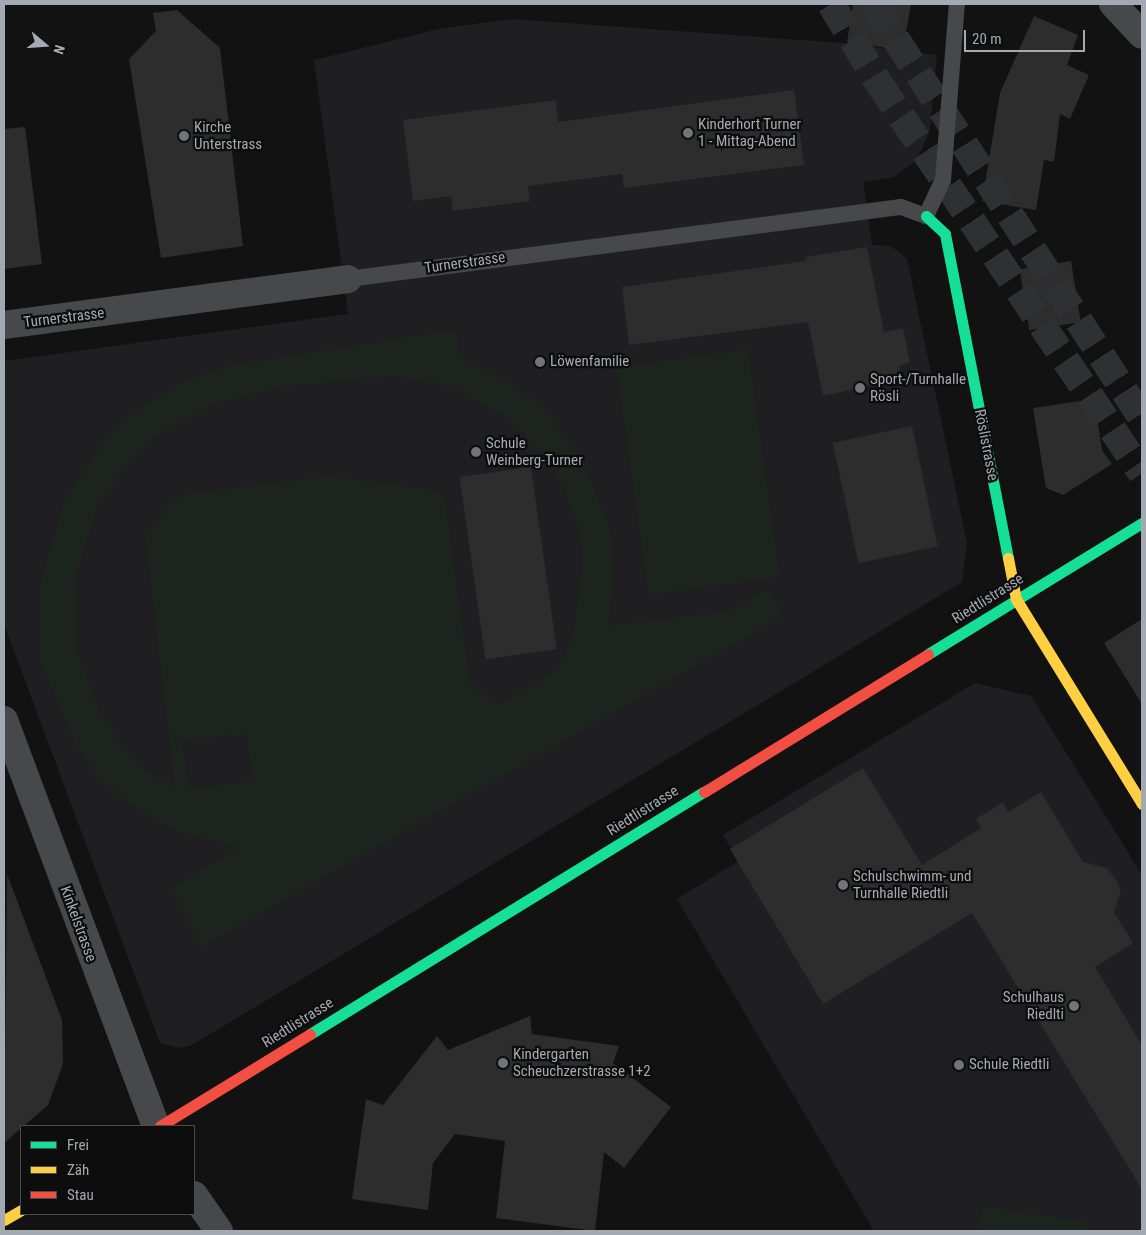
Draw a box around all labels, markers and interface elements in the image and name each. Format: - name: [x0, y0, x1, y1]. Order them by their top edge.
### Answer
- north arrow: [20, 20, 70, 70]
- scale bar: [966, 20, 1087, 52]
- text: 20 m: [972, 30, 1002, 48]
- text: N: [50, 43, 68, 56]
- place label: Kinderhort Turner 1 - Mittag-Abend: [698, 115, 801, 150]
- place label: Kirche Unterstrass: [194, 118, 262, 153]
- marker: Kinderhort Turner 1 - Mittag-Abend: [682, 127, 694, 139]
- marker: Kirche Unterstrass: [178, 130, 190, 142]
- street label: Turnerstrasse: [424, 248, 506, 278]
- street label: Turnerstrasse: [23, 304, 105, 332]
- place label: Löwenfamilie: [550, 353, 629, 371]
- marker: Löwenfamilie: [534, 356, 546, 368]
- place label: Sport-/Turnhalle Rösli: [870, 370, 966, 405]
- marker: Sport-/Turnhalle Rösli: [854, 382, 866, 394]
- street label: Röslistrasse: [970, 408, 1002, 482]
- place label: Schule Weinberg-Turner: [486, 434, 583, 469]
- marker: Schule Weinberg-Turner: [470, 446, 482, 458]
- street label: Riedtlistrasse: [949, 570, 1027, 628]
- street label: Riedtlistrasse: [604, 782, 682, 840]
- place label: Schulschwimm- und Turnhalle Riedtli: [853, 867, 972, 902]
- marker: Schulschwimm- und Turnhalle Riedtli: [837, 879, 849, 891]
- street label: Kinkelstrasse: [56, 884, 100, 964]
- place label: Schulhaus Riedlti: [1003, 988, 1064, 1023]
- street label: Riedtlistrasse: [259, 994, 337, 1052]
- marker: Schulhaus Riedlti: [1068, 1000, 1080, 1012]
- place label: Kindergarten Scheuchzerstrasse 1+2: [513, 1045, 651, 1080]
- place label: Schule Riedtli: [969, 1056, 1049, 1074]
- marker: Kindergarten Scheuchzerstrasse 1+2: [497, 1057, 509, 1069]
- marker: Schule Riedtli: [953, 1059, 965, 1071]
- legend: [20, 1125, 195, 1215]
- text: Frei: [67, 1136, 89, 1154]
- text: Zäh: [67, 1161, 89, 1179]
- text: Stau: [67, 1186, 94, 1204]

